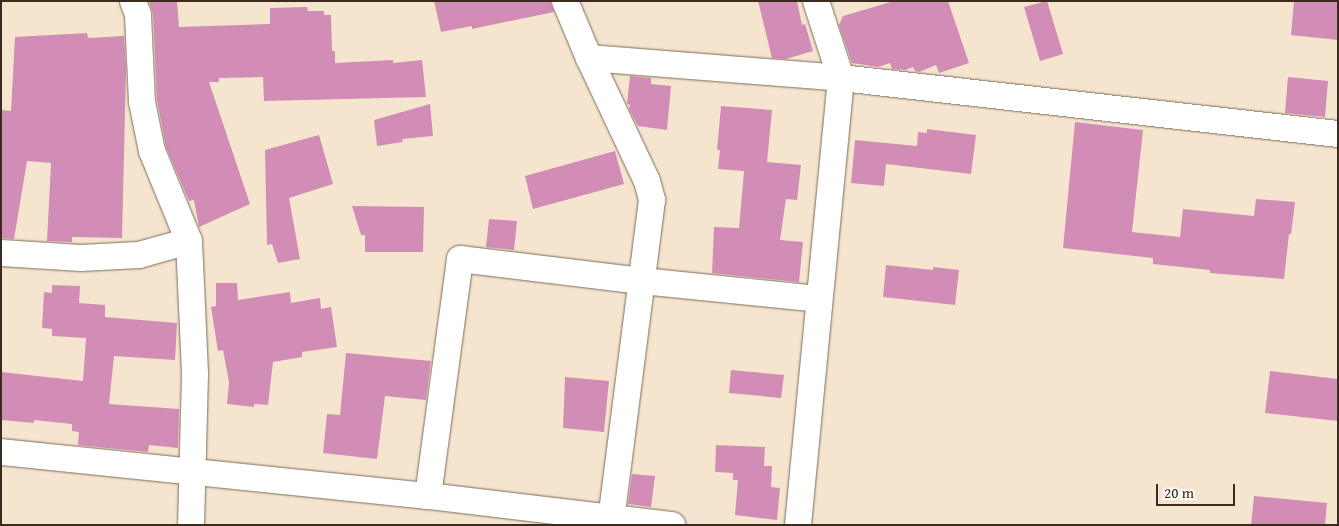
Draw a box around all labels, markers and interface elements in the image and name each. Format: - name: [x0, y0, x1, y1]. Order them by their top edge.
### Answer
- scale bar: [1159, 474, 1238, 506]
- text: 20 m: [1164, 482, 1194, 503]

